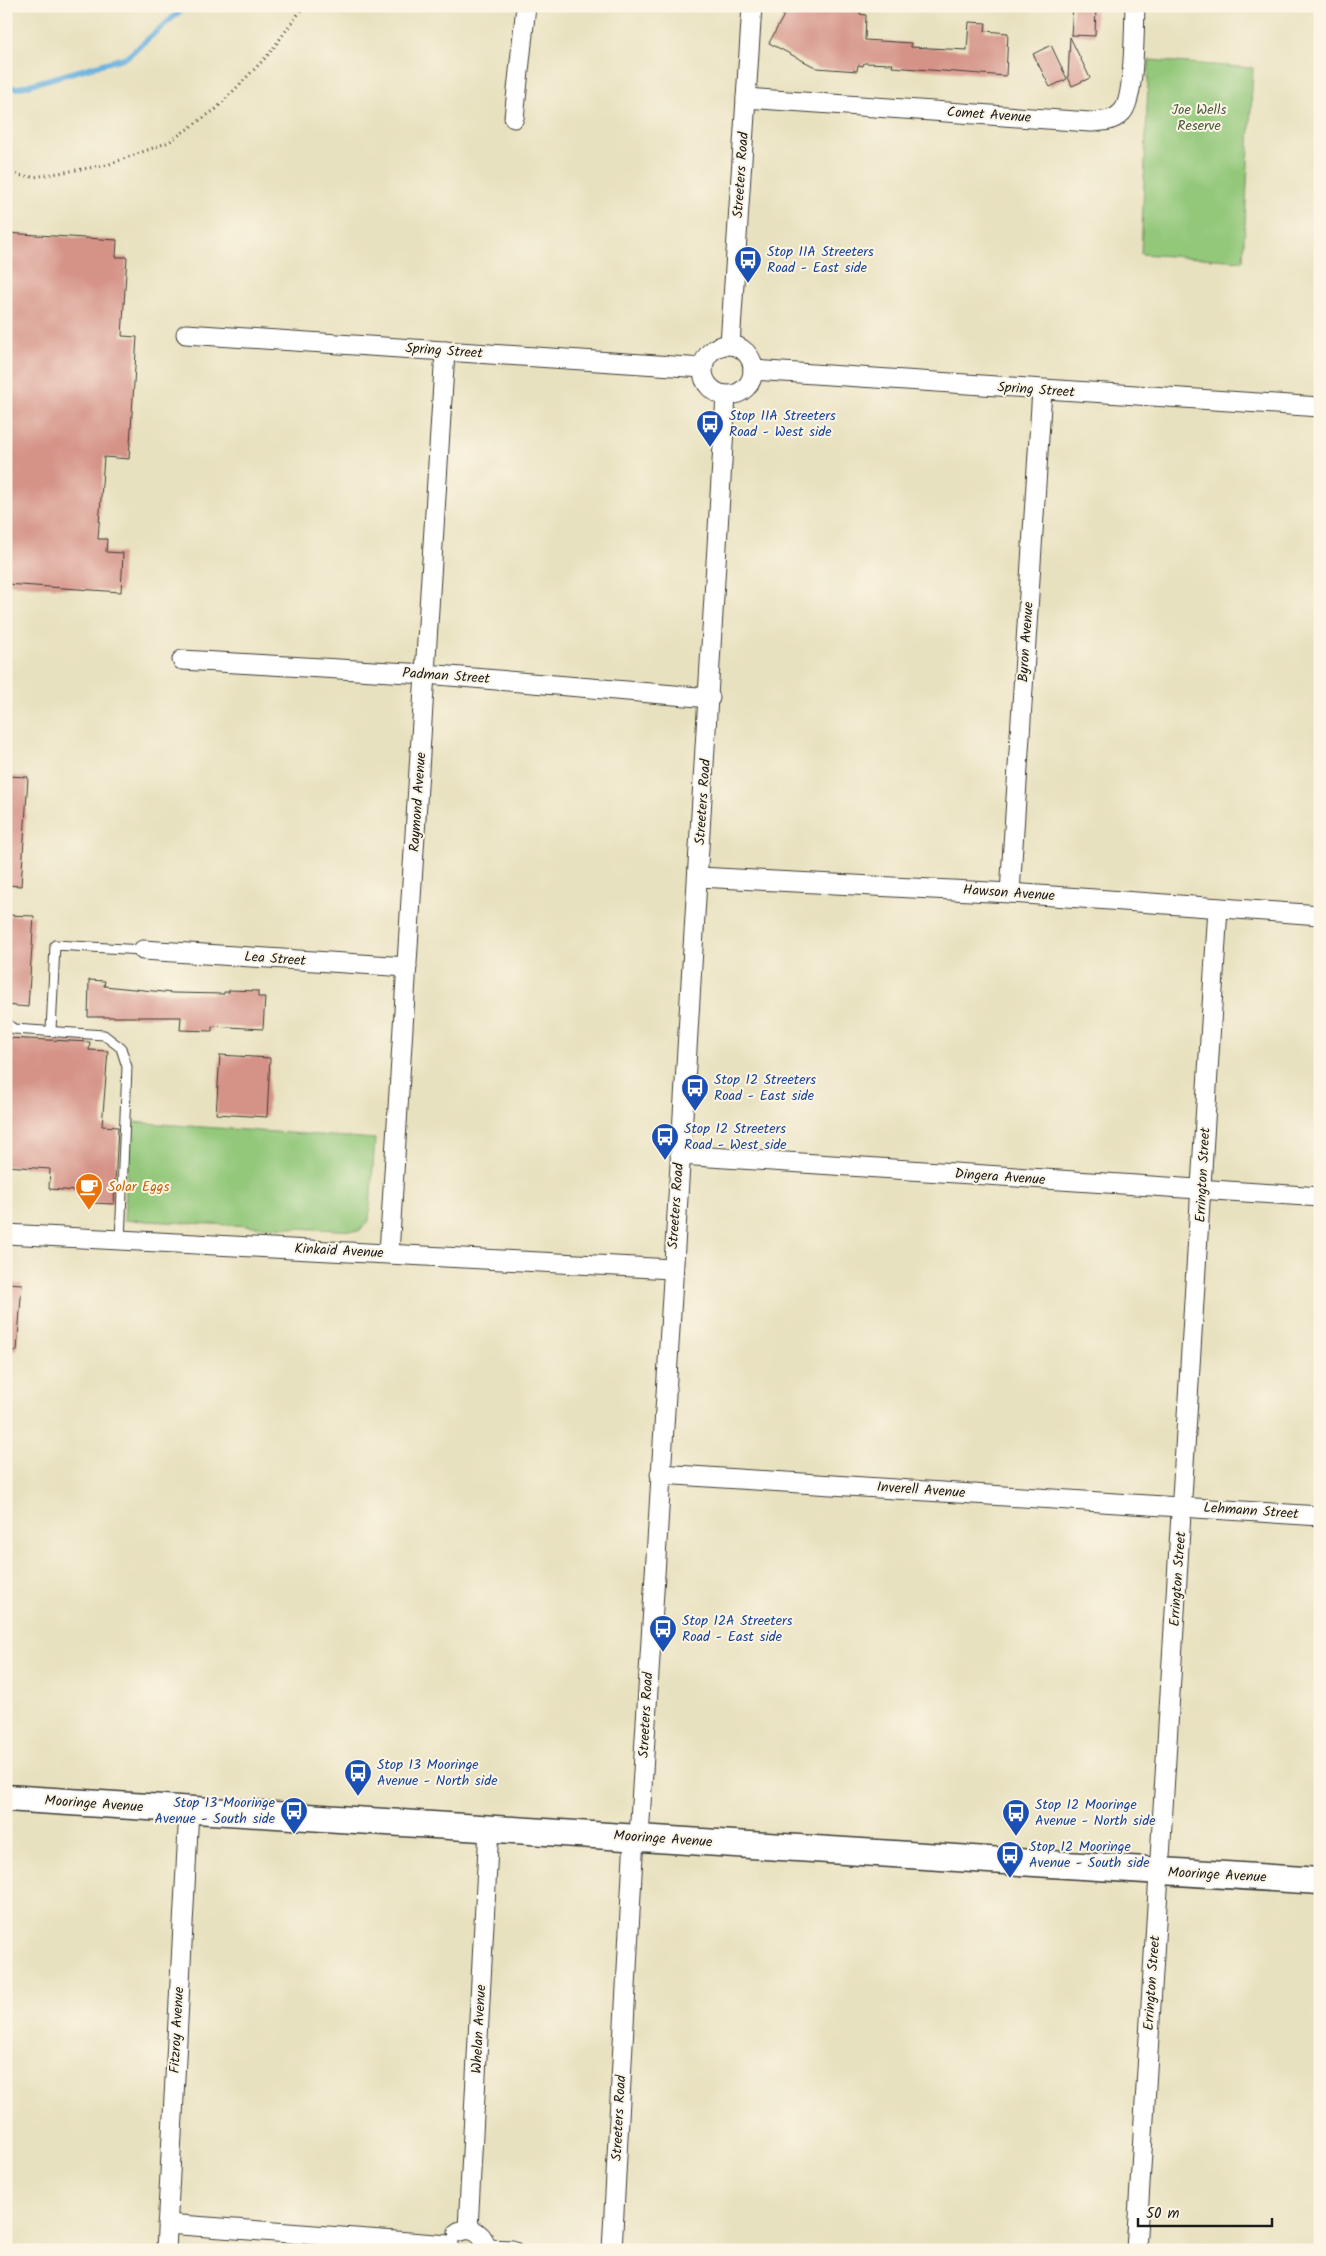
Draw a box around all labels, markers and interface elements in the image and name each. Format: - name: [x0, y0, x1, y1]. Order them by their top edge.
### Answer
- park label: Joe Wells Reserve: [1172, 99, 1226, 137]
- street label: Comet Avenue: [946, 101, 1033, 129]
- street label: Streeters Road: [727, 130, 755, 219]
- place label: Stop 11A Streeters Road - East side: [767, 241, 874, 279]
- bus stop icon: Stop 11A Streeters Road - East side: [733, 245, 763, 284]
- street label: Spring Street: [405, 337, 484, 365]
- street label: Spring Street: [997, 376, 1076, 404]
- place label: Stop 11A Streeters Road - West side: [729, 405, 836, 443]
- bus stop icon: Stop 11A Streeters Road - West side: [695, 409, 725, 448]
- street label: Byron Avenue: [1012, 600, 1040, 683]
- street label: Padman Street: [402, 662, 491, 690]
- street label: Raymond Avenue: [404, 751, 433, 853]
- street label: Streeters Road: [689, 757, 717, 846]
- street label: Hawson Avenue: [962, 879, 1056, 907]
- street label: Lea Street: [243, 946, 307, 972]
- place label: Stop 12 Streeters Road - East side: [714, 1069, 816, 1107]
- bus stop icon: Stop 12 Streeters Road - East side: [680, 1073, 710, 1112]
- place label: Stop 12 Streeters Road - West side: [684, 1118, 787, 1156]
- bus stop icon: Stop 12 Streeters Road - West side: [650, 1122, 680, 1161]
- street label: Errington Street: [1190, 1126, 1217, 1223]
- street label: Streeters Road: [662, 1161, 690, 1250]
- street label: Dingera Avenue: [954, 1163, 1047, 1191]
- cafe icon: Solar Eggs: [74, 1172, 104, 1211]
- place label: Solar Eggs: [108, 1176, 170, 1198]
- street label: Kinkaid Avenue: [294, 1238, 385, 1264]
- street label: Inverell Avenue: [876, 1476, 967, 1504]
- street label: Lehmann Street: [1203, 1497, 1300, 1525]
- street label: Errington Street: [1164, 1530, 1192, 1627]
- place label: Stop 12A Streeters Road - East side: [682, 1610, 793, 1648]
- bus stop icon: Stop 12A Streeters Road - East side: [648, 1614, 678, 1653]
- street label: Streeters Road: [633, 1670, 659, 1759]
- place label: Stop 13 Mooringe Avenue - North side: [377, 1754, 498, 1792]
- bus stop icon: Stop 13 Mooringe Avenue - North side: [343, 1758, 373, 1797]
- street label: Mooringe Avenue: [44, 1790, 145, 1818]
- place label: Stop 13 Mooringe Avenue - South side: [155, 1792, 276, 1830]
- place label: Stop 12 Mooringe Avenue - North side: [1035, 1794, 1156, 1832]
- bus stop icon: Stop 13 Mooringe Avenue - South side: [279, 1796, 309, 1835]
- bus stop icon: Stop 12 Mooringe Avenue - North side: [1001, 1798, 1031, 1837]
- street label: Mooringe Avenue: [613, 1825, 714, 1853]
- place label: Stop 12 Mooringe Avenue - South side: [1029, 1836, 1150, 1874]
- bus stop icon: Stop 12 Mooringe Avenue - South side: [995, 1840, 1025, 1879]
- street label: Mooringe Avenue: [1167, 1861, 1268, 1889]
- street label: Errington Street: [1138, 1934, 1166, 2031]
- street label: Whelan Avenue: [466, 1983, 492, 2074]
- street label: Fitzroy Avenue: [164, 1985, 190, 2074]
- street label: Streeters Road: [606, 2073, 632, 2162]
- scale bar: [1138, 2196, 1272, 2228]
- text: 50 m: [1146, 2202, 1180, 2226]

